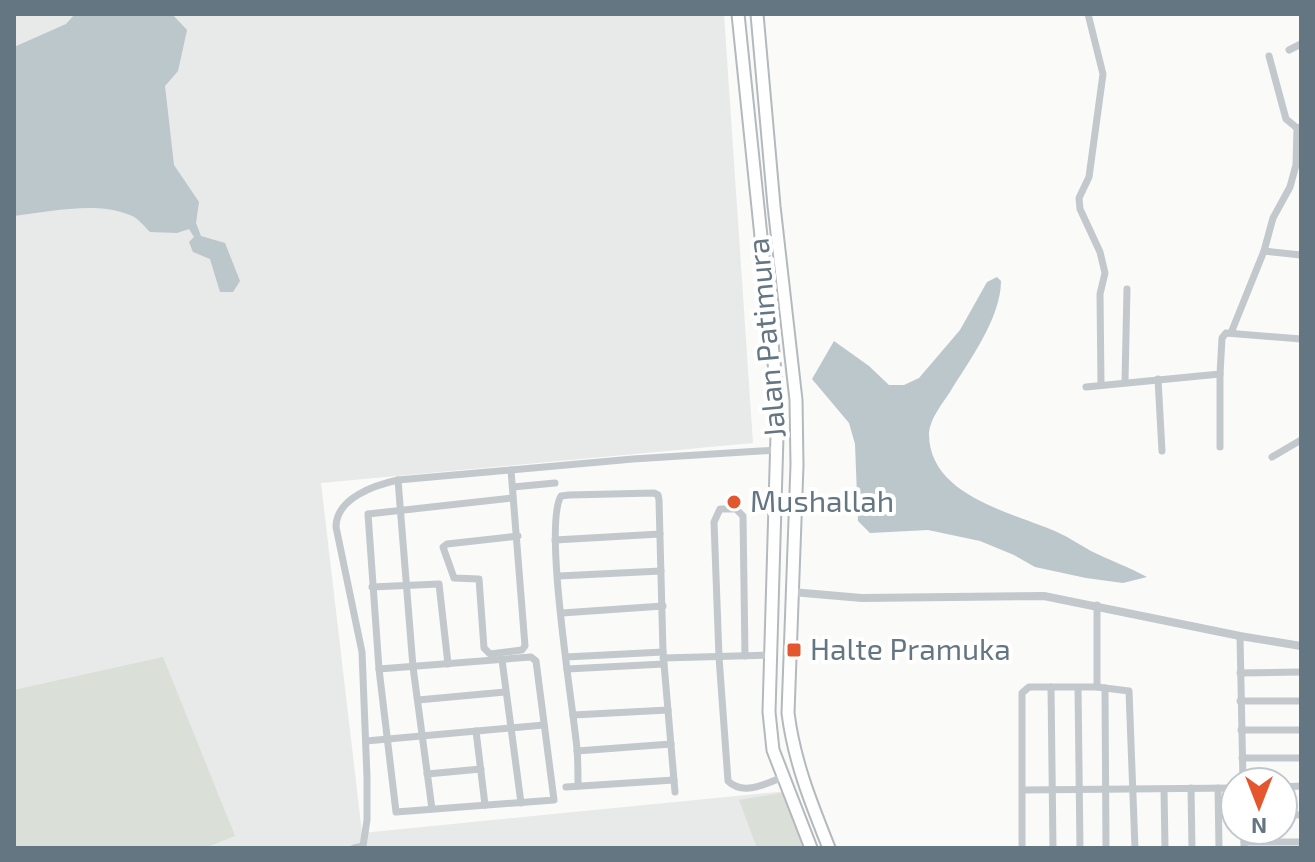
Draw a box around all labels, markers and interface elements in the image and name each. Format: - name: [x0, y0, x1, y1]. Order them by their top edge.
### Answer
- street label: Jalan Patimura: [738, 236, 792, 440]
- place label: Mushallah: [750, 482, 894, 518]
- marker: Mushallah: [725, 493, 743, 511]
- place label: Halte Pramuka: [810, 630, 1011, 666]
- marker: Halte Pramuka: [785, 641, 803, 659]
- north arrow: [1219, 766, 1299, 846]
- text: N: [1251, 814, 1267, 840]

